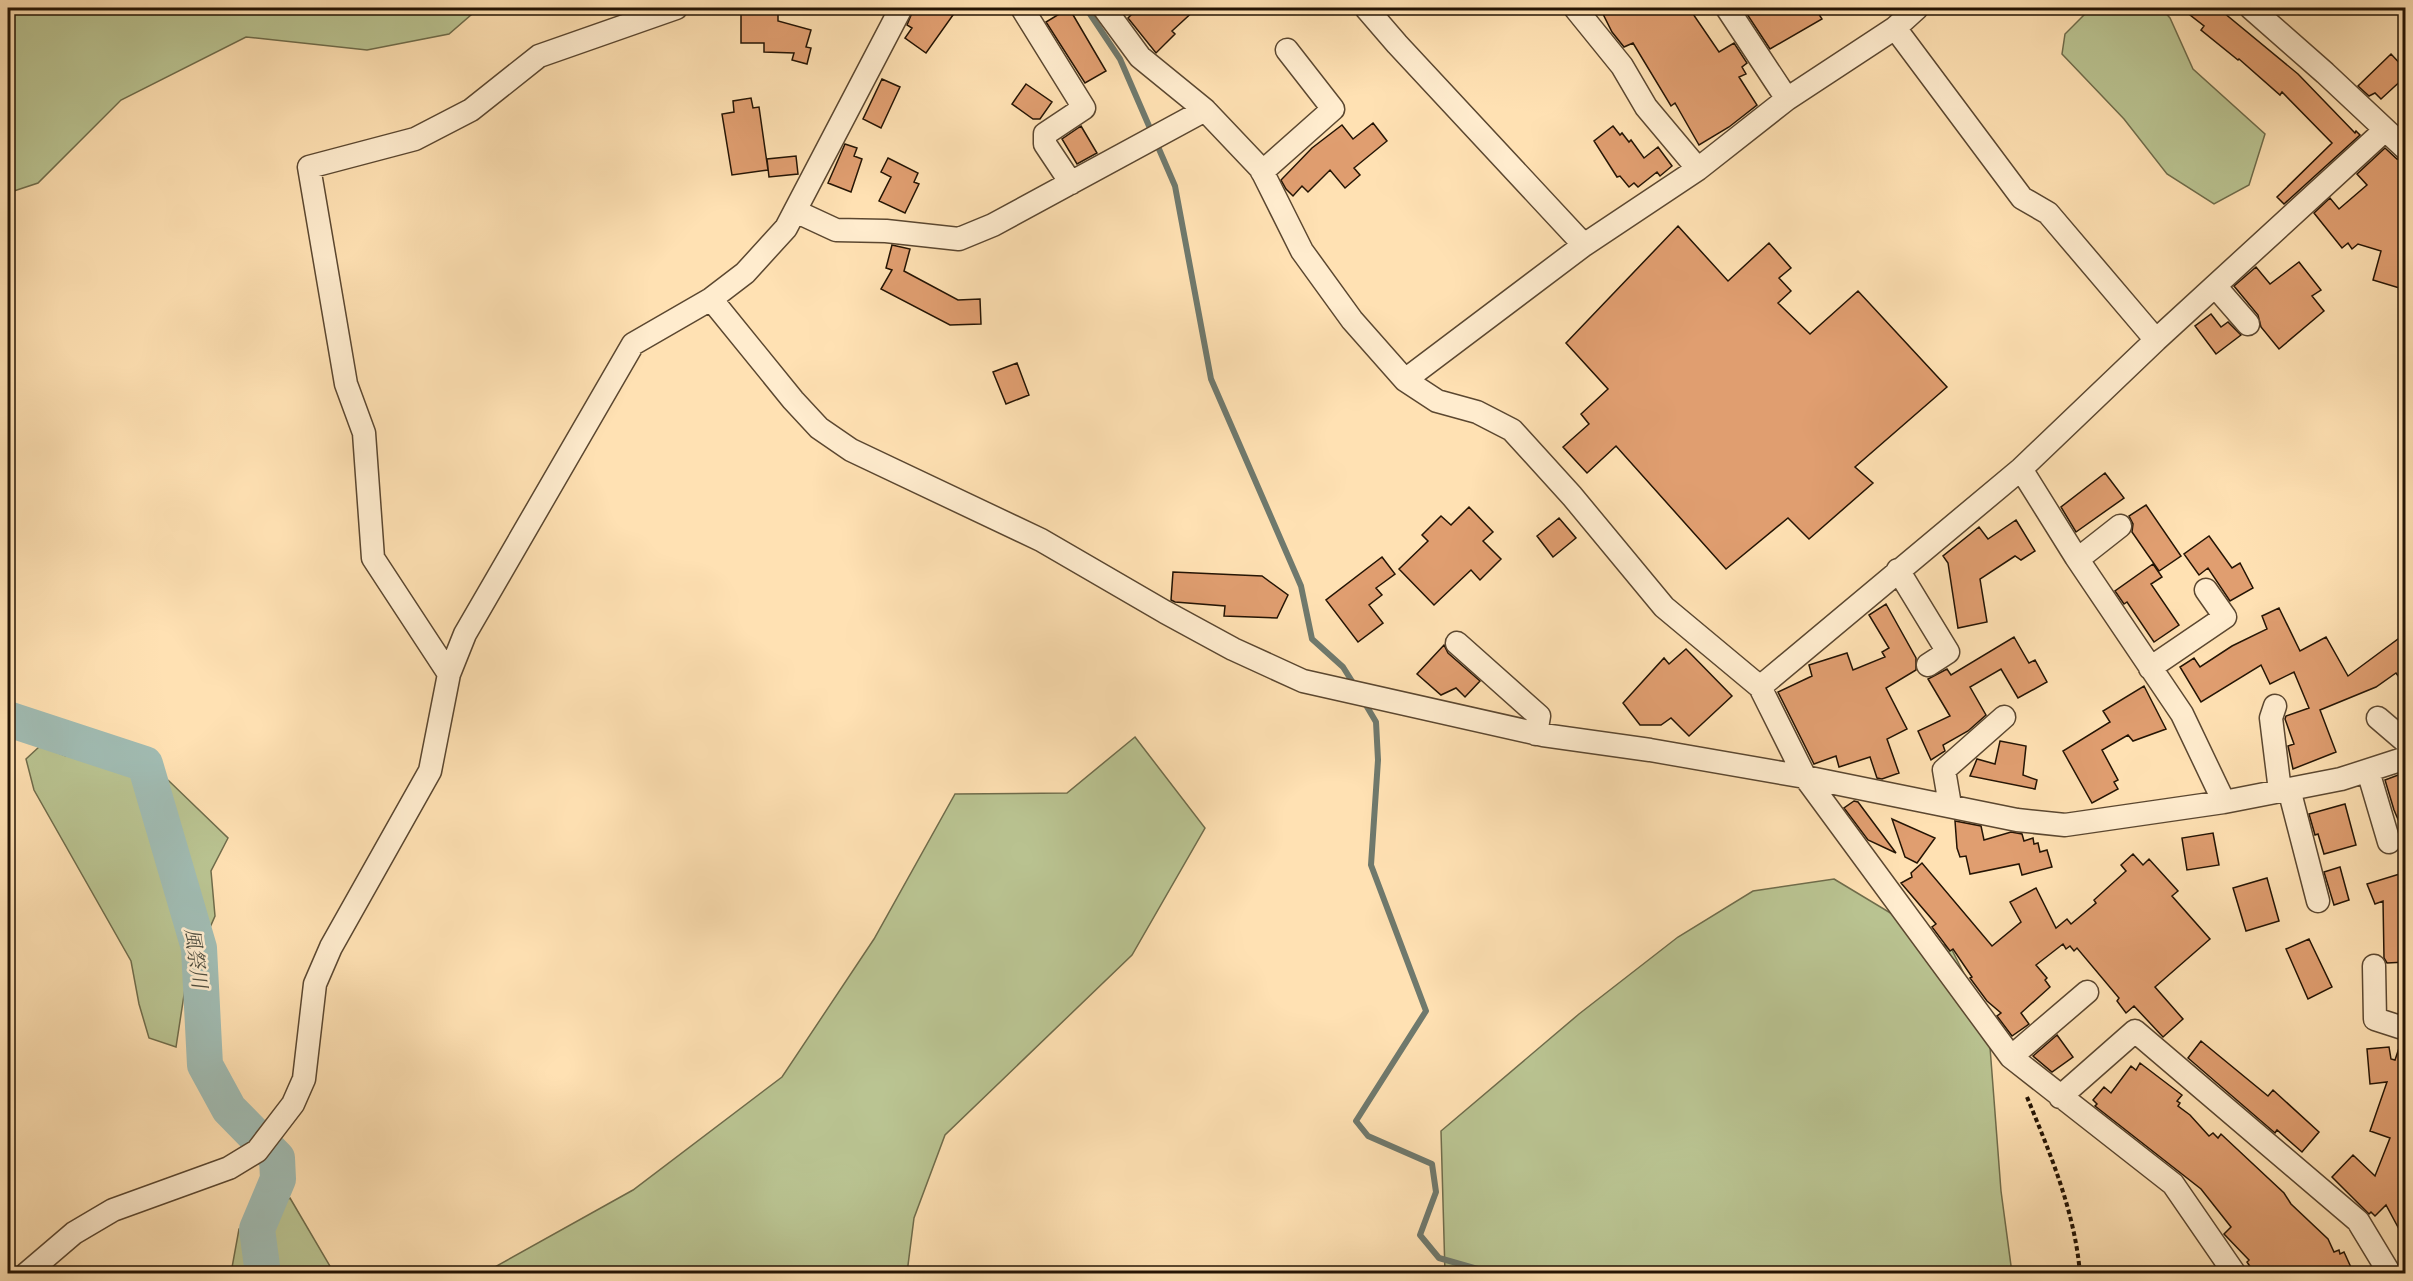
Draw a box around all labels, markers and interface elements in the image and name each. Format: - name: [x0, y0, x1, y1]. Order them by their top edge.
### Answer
- water label: 風祭川: [178, 927, 211, 992]

